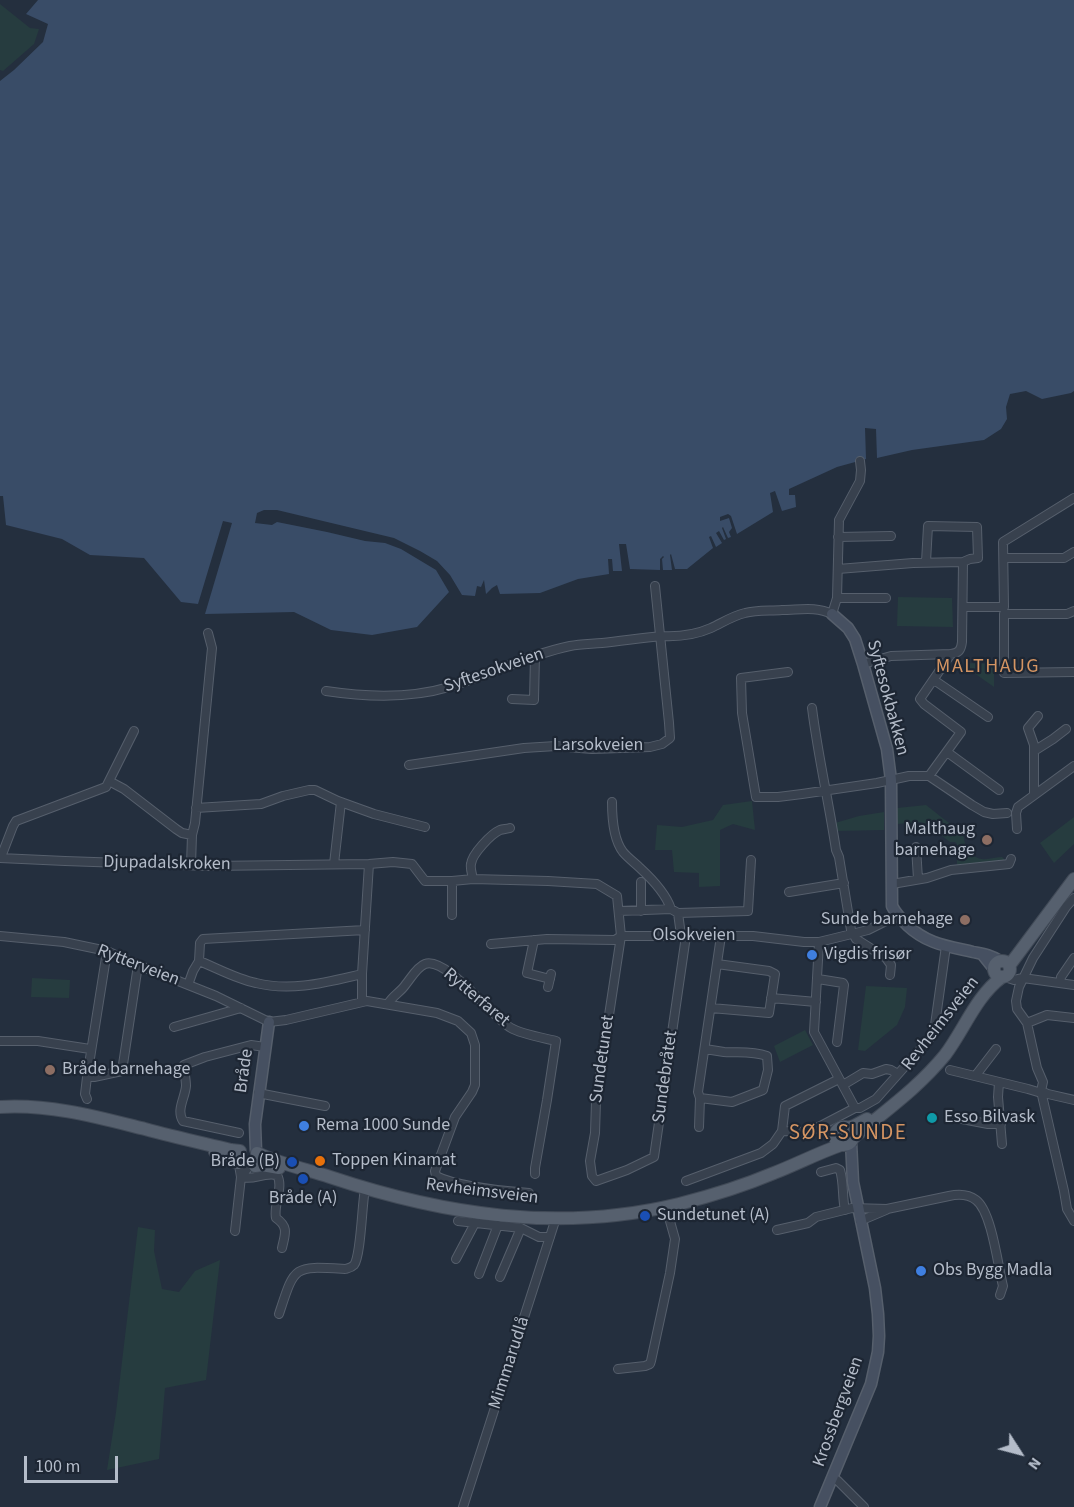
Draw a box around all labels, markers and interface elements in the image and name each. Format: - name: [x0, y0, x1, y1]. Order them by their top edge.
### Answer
- street label: Syftesokbakken: [861, 638, 913, 758]
- street label: Syftesokveien: [441, 644, 547, 698]
- district label: MALTHAUG: [936, 656, 1040, 680]
- street label: Larsokveien: [553, 735, 643, 757]
- place label: Malthaug barnehage: [895, 819, 975, 862]
- marker: Malthaug barnehage: [980, 833, 994, 847]
- street label: Djupadalskroken: [103, 852, 231, 876]
- place label: Sunde barnehage: [821, 909, 953, 931]
- marker: Sunde barnehage: [958, 913, 972, 927]
- street label: Olsokveien: [652, 925, 736, 947]
- street label: Rytterveien: [94, 940, 182, 992]
- place label: Vigdis frisør: [824, 944, 912, 966]
- marker: Vigdis frisør: [805, 948, 819, 962]
- street label: Rytterfaret: [438, 964, 514, 1032]
- street label: Revheimsveien: [898, 973, 984, 1075]
- street label: Sundetunet: [586, 1014, 620, 1104]
- street label: Sundebråtet: [649, 1029, 683, 1125]
- street label: Bråde: [231, 1048, 259, 1094]
- place label: Bråde barnehage: [62, 1059, 190, 1081]
- marker: Bråde barnehage: [43, 1063, 57, 1077]
- place label: Esso Bilvask: [944, 1107, 1035, 1129]
- marker: Esso Bilvask: [925, 1111, 939, 1125]
- place label: Rema 1000 Sunde: [316, 1115, 450, 1137]
- marker: Rema 1000 Sunde: [297, 1119, 311, 1133]
- district label: SØR-SUNDE: [789, 1121, 907, 1147]
- place label: Toppen Kinamat: [332, 1150, 456, 1172]
- place label: Bråde (B): [211, 1151, 280, 1173]
- marker: Toppen Kinamat: [313, 1154, 327, 1168]
- marker: Bråde (B): [285, 1155, 299, 1169]
- marker: Bråde (A): [296, 1172, 310, 1186]
- street label: Revheimsveien: [424, 1174, 540, 1210]
- place label: Bråde (A): [269, 1188, 337, 1210]
- place label: Sundetunet (A): [657, 1205, 770, 1227]
- marker: Sundetunet (A): [638, 1209, 652, 1223]
- place label: Obs Bygg Madla: [933, 1260, 1052, 1282]
- marker: Obs Bygg Madla: [914, 1264, 928, 1278]
- street label: Mimmarudlå: [485, 1314, 535, 1412]
- street label: Krossbergveien: [809, 1354, 869, 1470]
- north arrow: [990, 1423, 1050, 1483]
- scale bar: [27, 1444, 122, 1482]
- text: N: [1023, 1453, 1047, 1474]
- text: 100 m: [35, 1454, 80, 1479]

